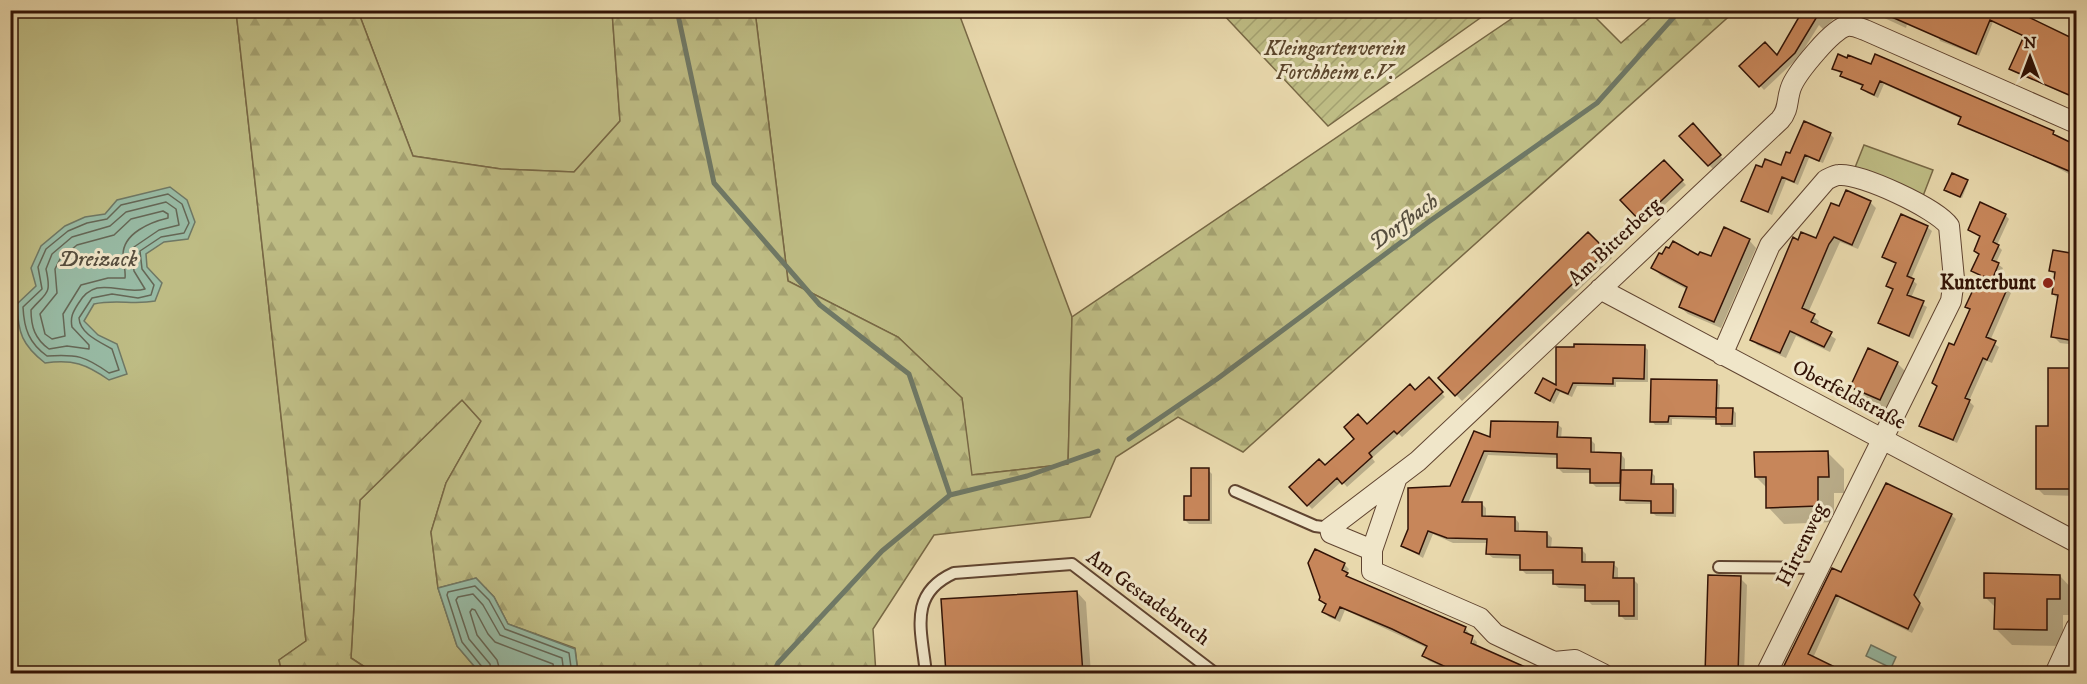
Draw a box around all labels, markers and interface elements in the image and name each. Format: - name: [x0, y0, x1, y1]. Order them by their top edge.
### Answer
- north arrow: [2000, 27, 2060, 87]
- text: N: [2023, 33, 2037, 53]
- park label: Kleingartenverein Forchheim e.V.: [1263, 36, 1406, 86]
- water label: Dorfbach: [1364, 188, 1444, 256]
- street label: Am Bitterberg: [1563, 191, 1668, 292]
- water label: Dreizack: [59, 246, 138, 273]
- place label: Kunterbunt: [1940, 270, 2036, 296]
- marker: Kunterbunt: [2041, 276, 2055, 290]
- street label: Oberfeldstraße: [1788, 354, 1911, 436]
- street label: Hirtenweg: [1771, 498, 1834, 591]
- street label: Am Gestadebruch: [1081, 544, 1215, 652]

